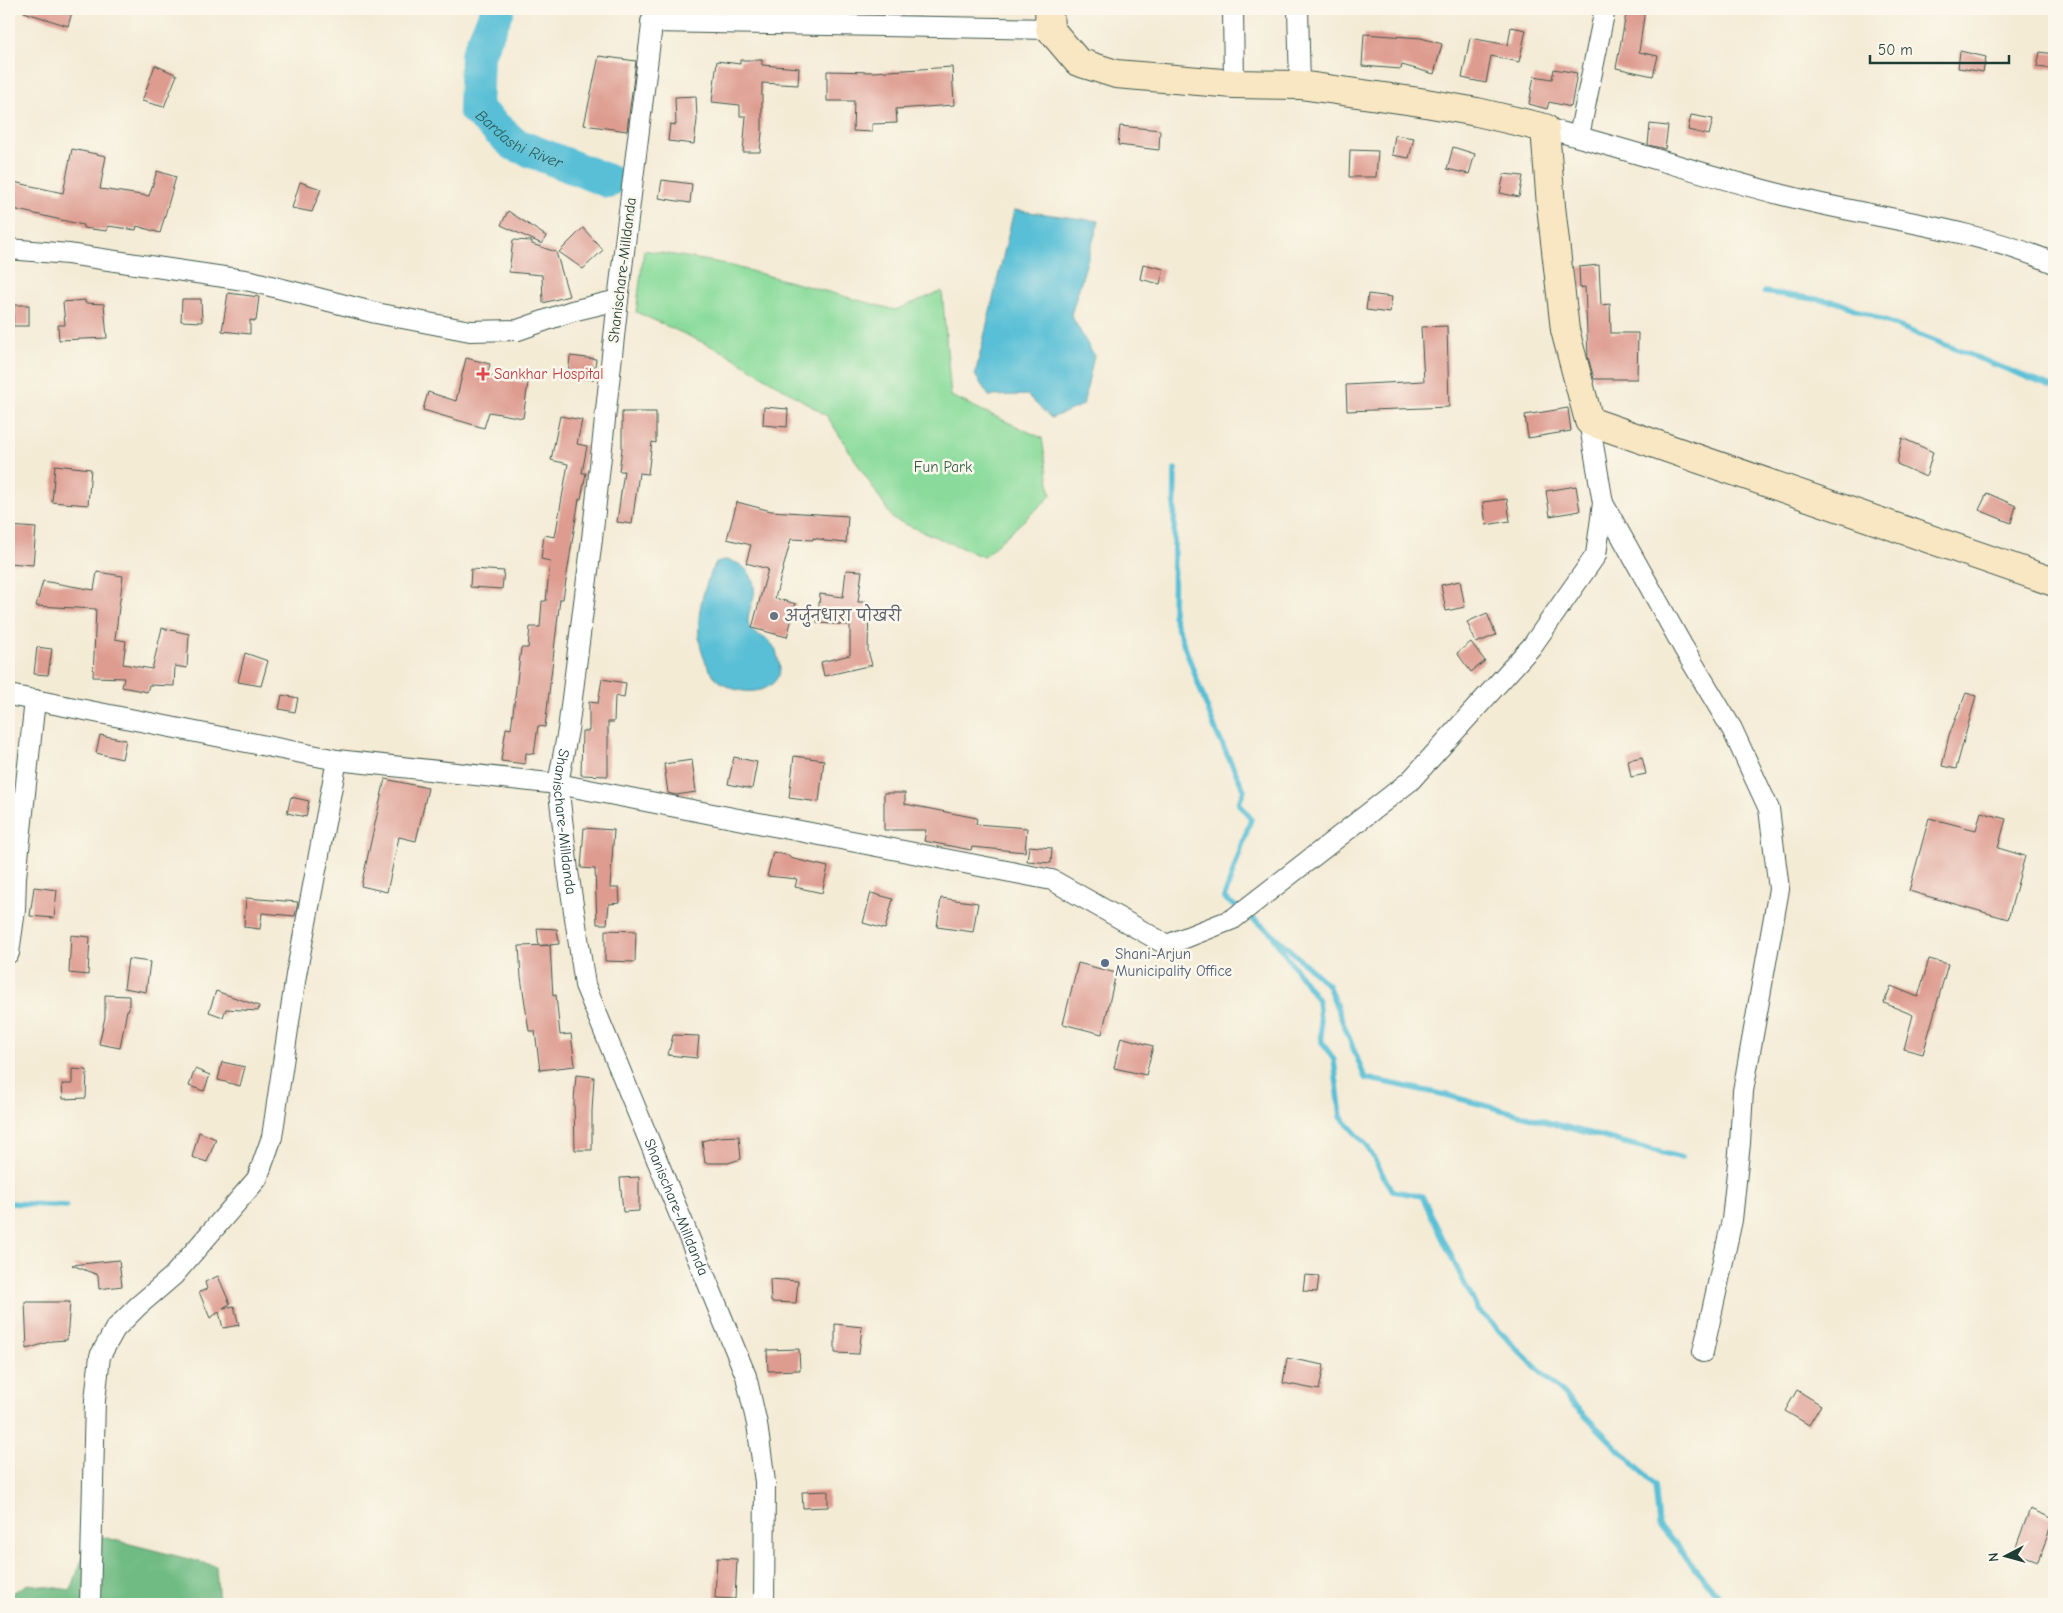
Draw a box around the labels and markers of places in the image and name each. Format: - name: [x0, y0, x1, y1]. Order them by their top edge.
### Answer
- place label: Sankhar Hospital: [494, 365, 604, 383]
- marker: Sankhar Hospital: [476, 367, 490, 381]
- place label: अर्जुनधारा पोखरी: [784, 604, 902, 627]
- marker: अर्जुनधारा पोखरी: [768, 610, 780, 622]
- place label: Shani-Arjun Municipality Office: [1115, 945, 1233, 980]
- marker: Shani-Arjun Municipality Office: [1099, 957, 1111, 969]

